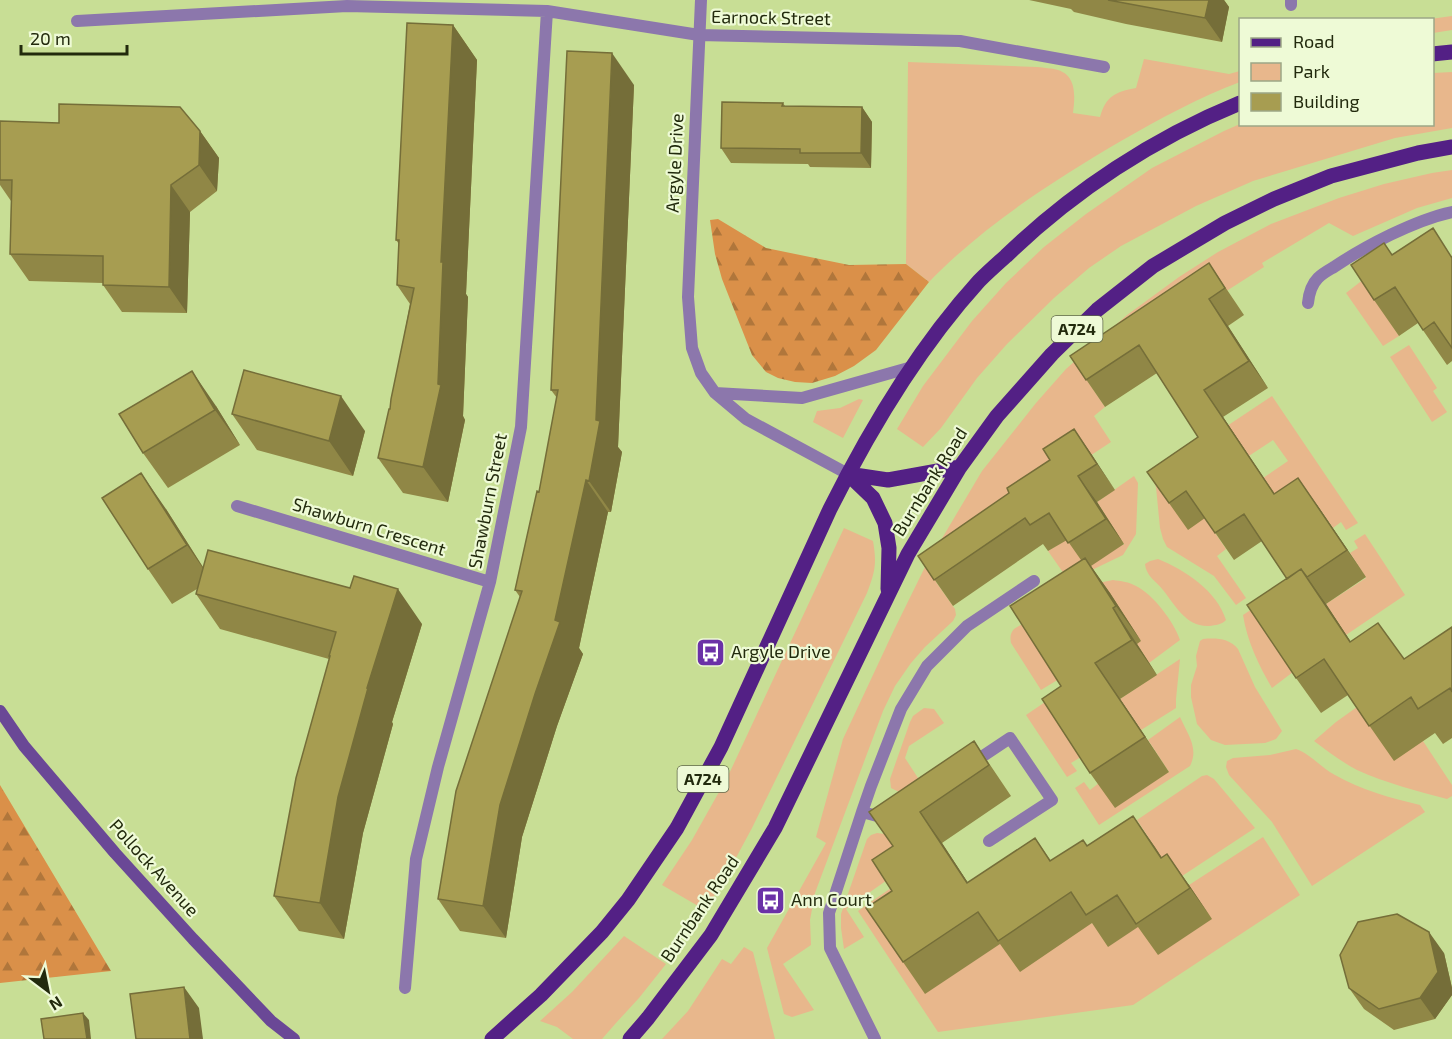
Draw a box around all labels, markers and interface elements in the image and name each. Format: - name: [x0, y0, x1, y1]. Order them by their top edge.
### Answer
- street label: Earnock Street: [711, 5, 831, 29]
- scale bar: [21, 18, 128, 56]
- legend: [1239, 18, 1434, 126]
- text: 20 m: [30, 27, 71, 49]
- text: Road: [1293, 30, 1334, 52]
- text: Park: [1293, 60, 1330, 82]
- text: Building: [1293, 90, 1360, 112]
- street label: Argyle Drive: [660, 113, 688, 213]
- road number: A724: [1052, 316, 1102, 342]
- street label: Burnbank Road: [887, 423, 971, 540]
- street label: Shawburn Street: [463, 431, 511, 570]
- street label: Shawburn Crescent: [290, 492, 449, 560]
- bus stop icon: Argyle Drive: [694, 636, 726, 668]
- place label: Argyle Drive: [731, 640, 831, 662]
- road number: A724: [678, 766, 728, 792]
- street label: Pollock Avenue: [105, 814, 204, 921]
- street label: Burnbank Road: [655, 851, 743, 966]
- bus stop icon: Ann Court: [754, 884, 786, 916]
- place label: Ann Court: [791, 888, 872, 910]
- north arrow: [18, 961, 78, 1021]
- text: N: [46, 993, 66, 1015]

